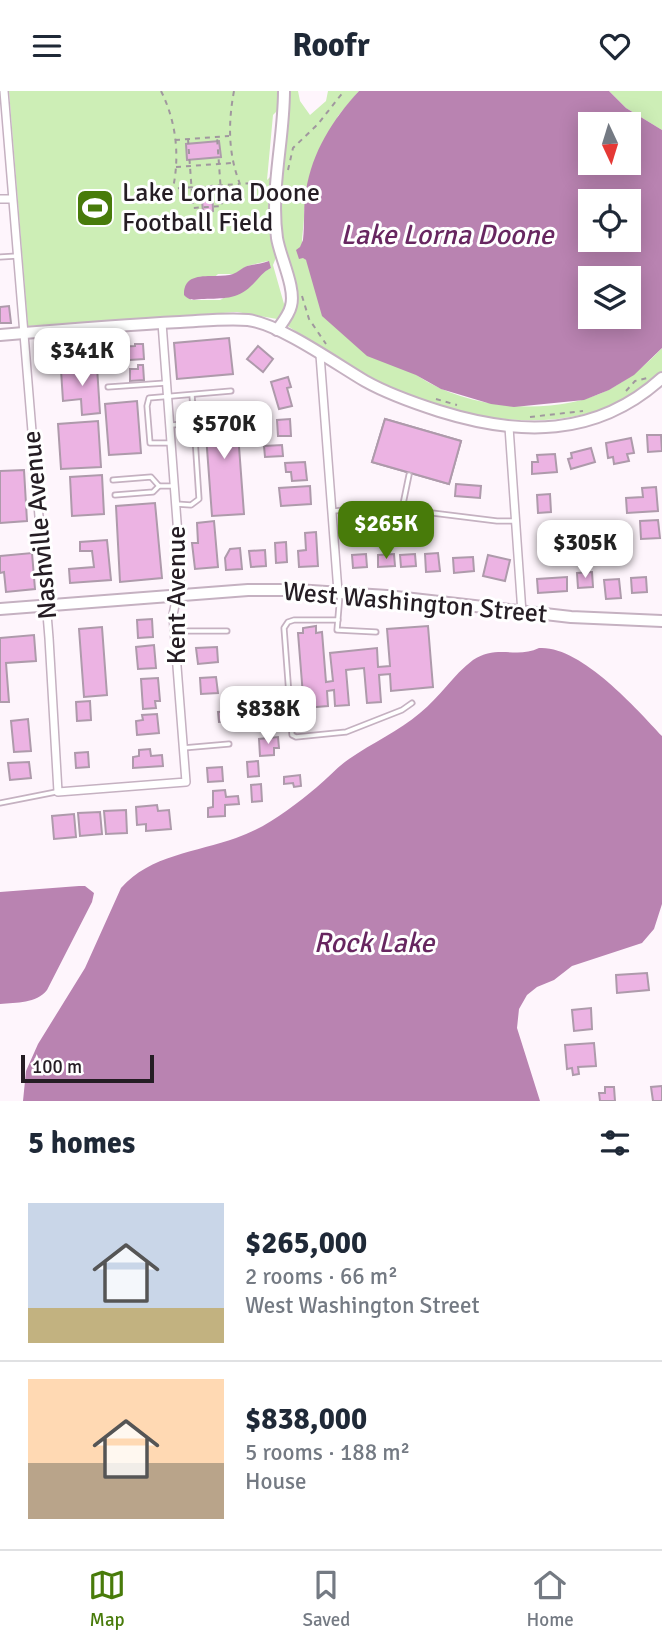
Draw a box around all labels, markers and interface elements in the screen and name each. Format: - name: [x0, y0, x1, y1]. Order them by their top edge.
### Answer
- text: Roofr: [292, 26, 370, 65]
- icon: menu: [28, 27, 66, 65]
- icon: heart: [596, 27, 634, 65]
- north arrow: [578, 112, 640, 175]
- map controls: [578, 112, 641, 329]
- place label: Lake Lorna Doone Football Field: [122, 177, 320, 239]
- sports icon: Lake Lorna Doone Football Field: [74, 187, 116, 229]
- button: locate: [578, 189, 641, 252]
- water label: Lake Lorna Doone: [340, 218, 556, 252]
- button: layers: [578, 266, 641, 329]
- pin: $341K: [33, 329, 131, 388]
- text: $341K: [50, 336, 114, 365]
- pin: $570K: [175, 401, 273, 461]
- text: $570K: [192, 409, 256, 438]
- street label: Nashville Avenue: [16, 429, 64, 621]
- pin: $265K: [337, 501, 435, 561]
- text: $265K: [354, 509, 418, 538]
- pin: $305K: [536, 521, 634, 580]
- street label: Kent Avenue: [161, 526, 193, 664]
- text: $305K: [553, 528, 617, 557]
- street label: West Washington Street: [282, 576, 548, 630]
- pin: $838K: [219, 687, 317, 746]
- text: $838K: [236, 694, 300, 723]
- water label: Rock Lake: [314, 926, 436, 960]
- scale bar: [21, 1052, 154, 1084]
- text: 100 m: [32, 1055, 82, 1079]
- icon: filters: [596, 1124, 634, 1162]
- text: 5 homes: [28, 1125, 135, 1162]
- text: $265,000: [245, 1225, 367, 1262]
- icon: home: [84, 1231, 168, 1315]
- text: 2 rooms · 66 m²: [245, 1262, 398, 1291]
- text: West Washington Street: [245, 1291, 480, 1320]
- text: $838,000: [245, 1401, 367, 1438]
- icon: home: [84, 1407, 168, 1491]
- text: 5 rooms · 188 m²: [245, 1438, 410, 1467]
- text: House: [245, 1467, 307, 1496]
- tab: Map: [88, 1566, 126, 1632]
- tab: Saved: [302, 1566, 350, 1632]
- tab: Home: [527, 1566, 574, 1632]

